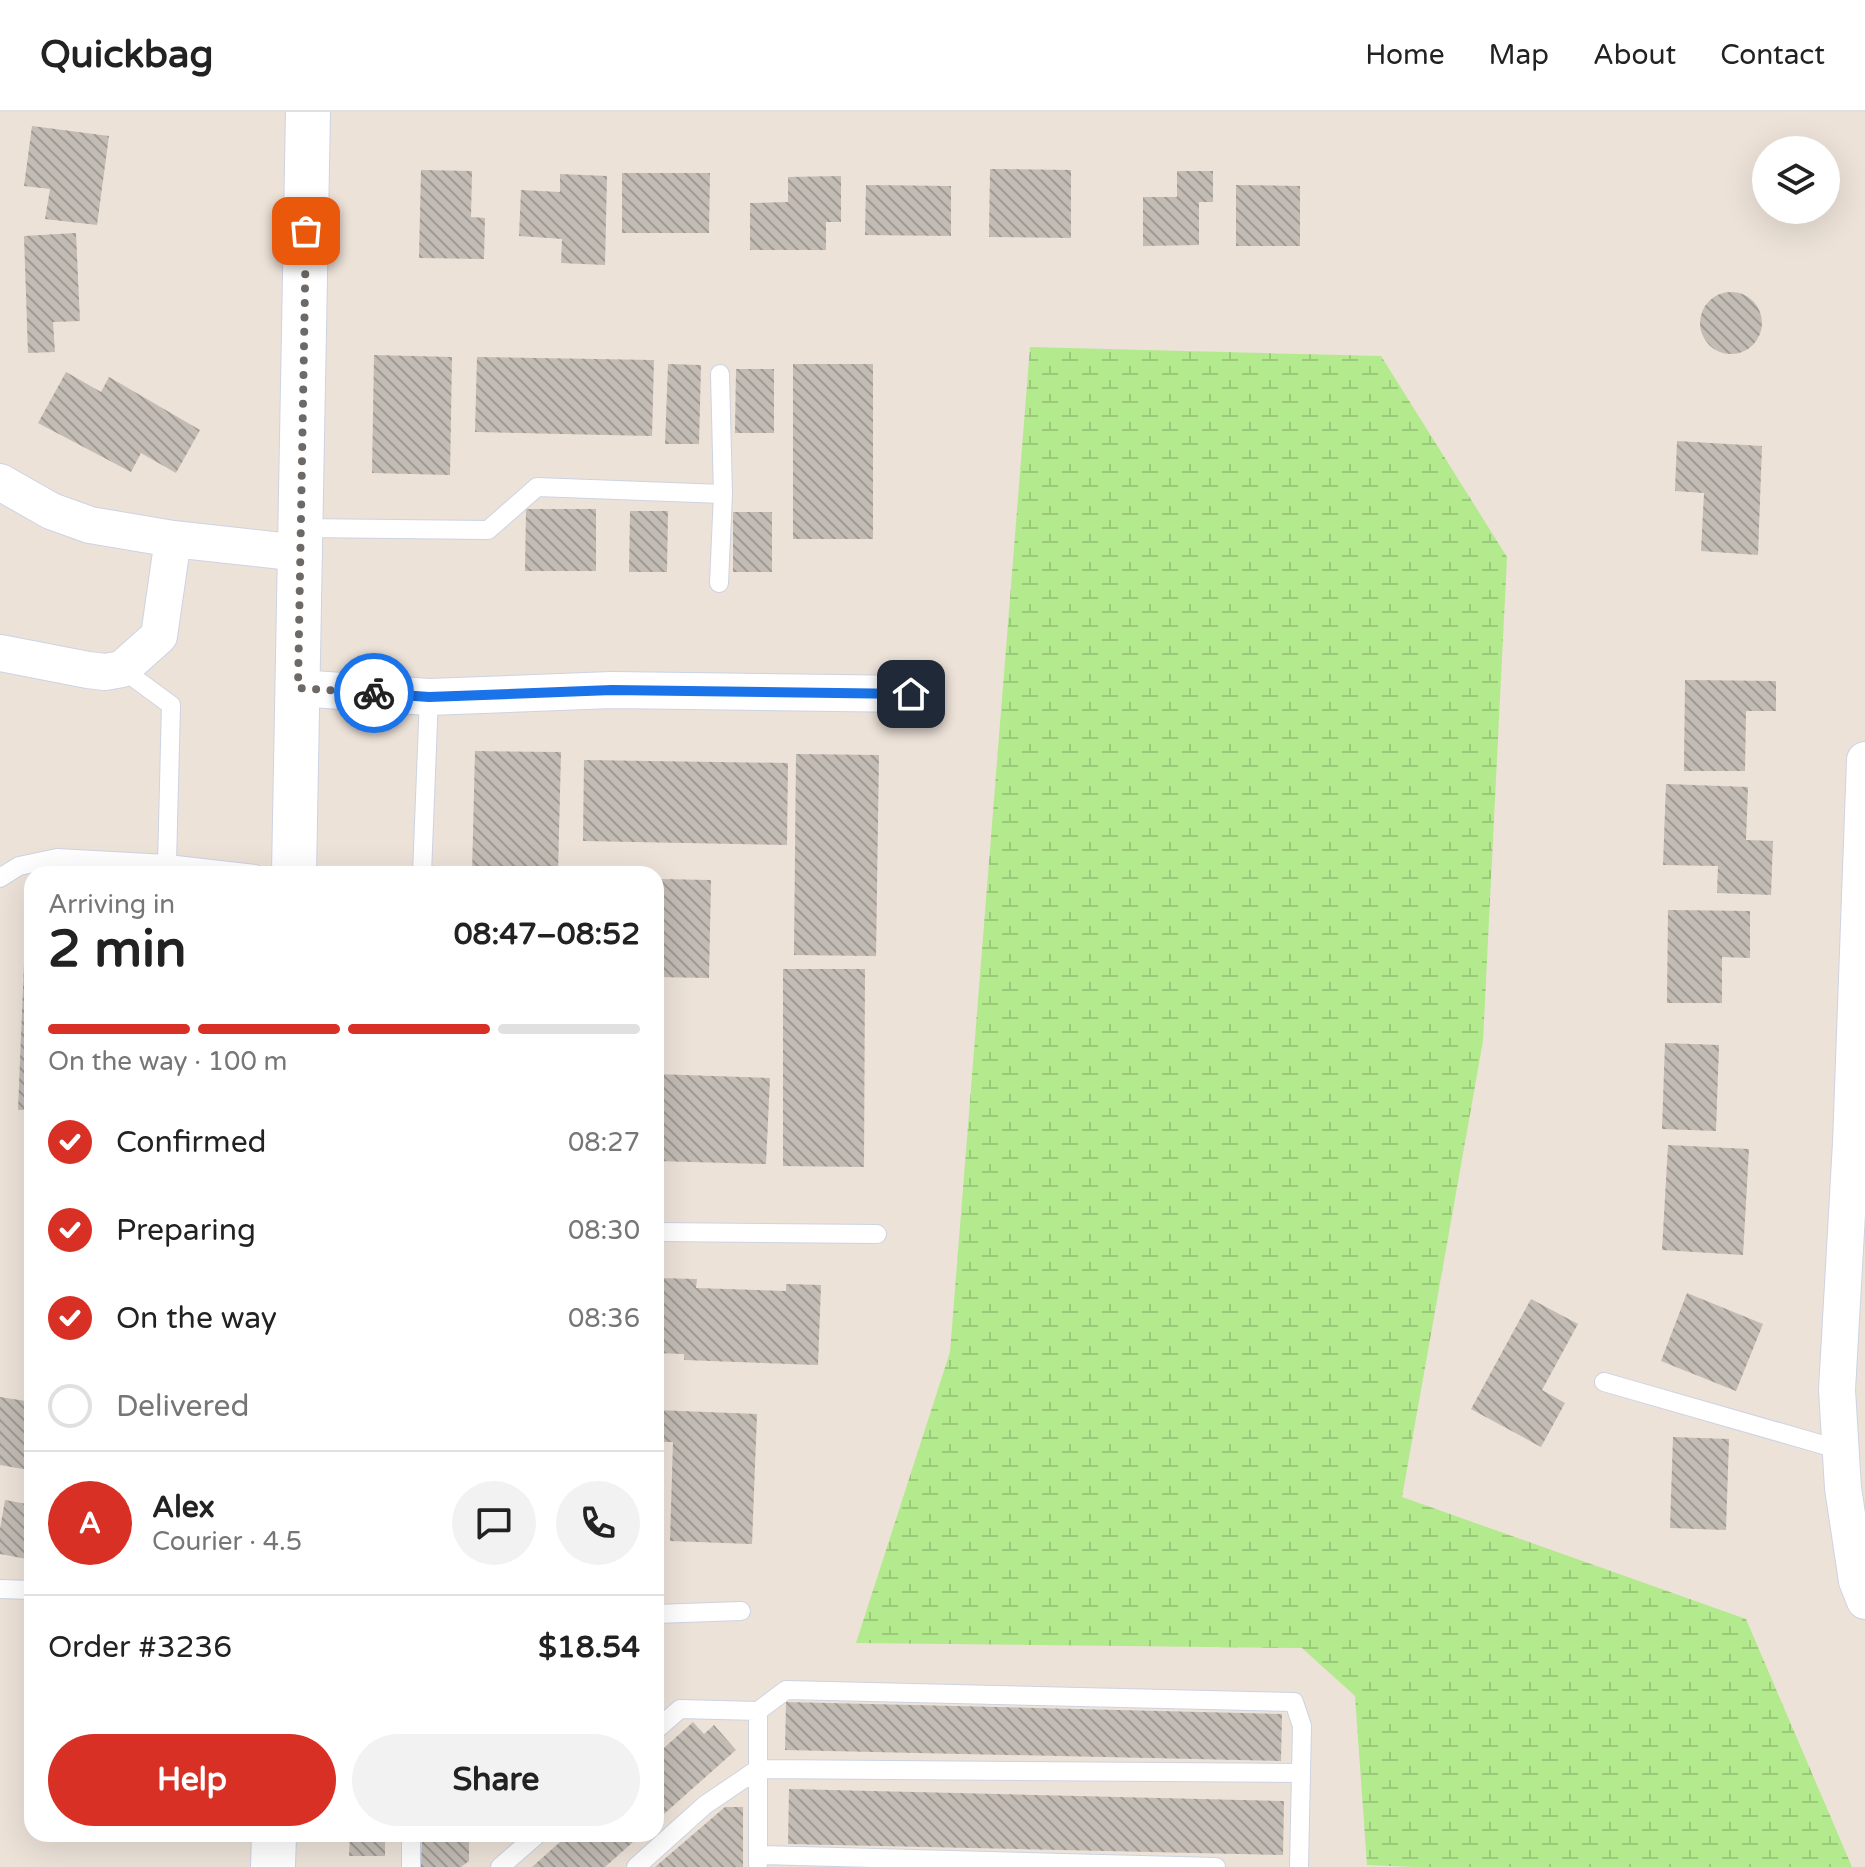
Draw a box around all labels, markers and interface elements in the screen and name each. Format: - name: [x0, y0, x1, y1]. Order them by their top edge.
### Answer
- text: Quickbag: [40, 32, 213, 78]
- text: Home: [1365, 38, 1445, 72]
- text: Map: [1489, 38, 1549, 72]
- text: About: [1593, 38, 1676, 72]
- text: Contact: [1720, 38, 1825, 72]
- map controls: [1752, 136, 1840, 224]
- button: layers: [1752, 136, 1840, 224]
- pin: [272, 197, 340, 265]
- icon: bag: [284, 209, 328, 253]
- courier: [334, 653, 414, 733]
- pin: [877, 660, 945, 728]
- icon: bike: [352, 671, 396, 715]
- icon: home: [889, 672, 933, 716]
- text: Arriving in: [48, 889, 175, 920]
- text: 08:47–08:52: [454, 916, 640, 953]
- text: 2 min: [48, 918, 187, 981]
- text: On the way · 100 m: [48, 1046, 287, 1077]
- icon: check: [48, 1120, 92, 1164]
- text: Confirmed: [116, 1124, 267, 1161]
- text: 08:27: [568, 1127, 640, 1158]
- icon: check: [48, 1208, 92, 1252]
- text: Preparing: [116, 1212, 256, 1249]
- text: 08:30: [568, 1215, 640, 1246]
- icon: check: [48, 1296, 92, 1340]
- text: On the way: [116, 1300, 277, 1337]
- text: 08:36: [568, 1303, 640, 1334]
- text: Delivered: [116, 1388, 250, 1425]
- button: chat: [452, 1481, 536, 1565]
- button: phone: [556, 1481, 640, 1565]
- text: Alex: [152, 1489, 215, 1526]
- text: A: [79, 1505, 101, 1542]
- text: Courier · 4.5: [152, 1526, 302, 1557]
- text: Order #3236: [48, 1629, 232, 1666]
- text: $18.54: [538, 1629, 640, 1666]
- button: Help: [48, 1734, 336, 1826]
- button: Share: [352, 1734, 640, 1826]

